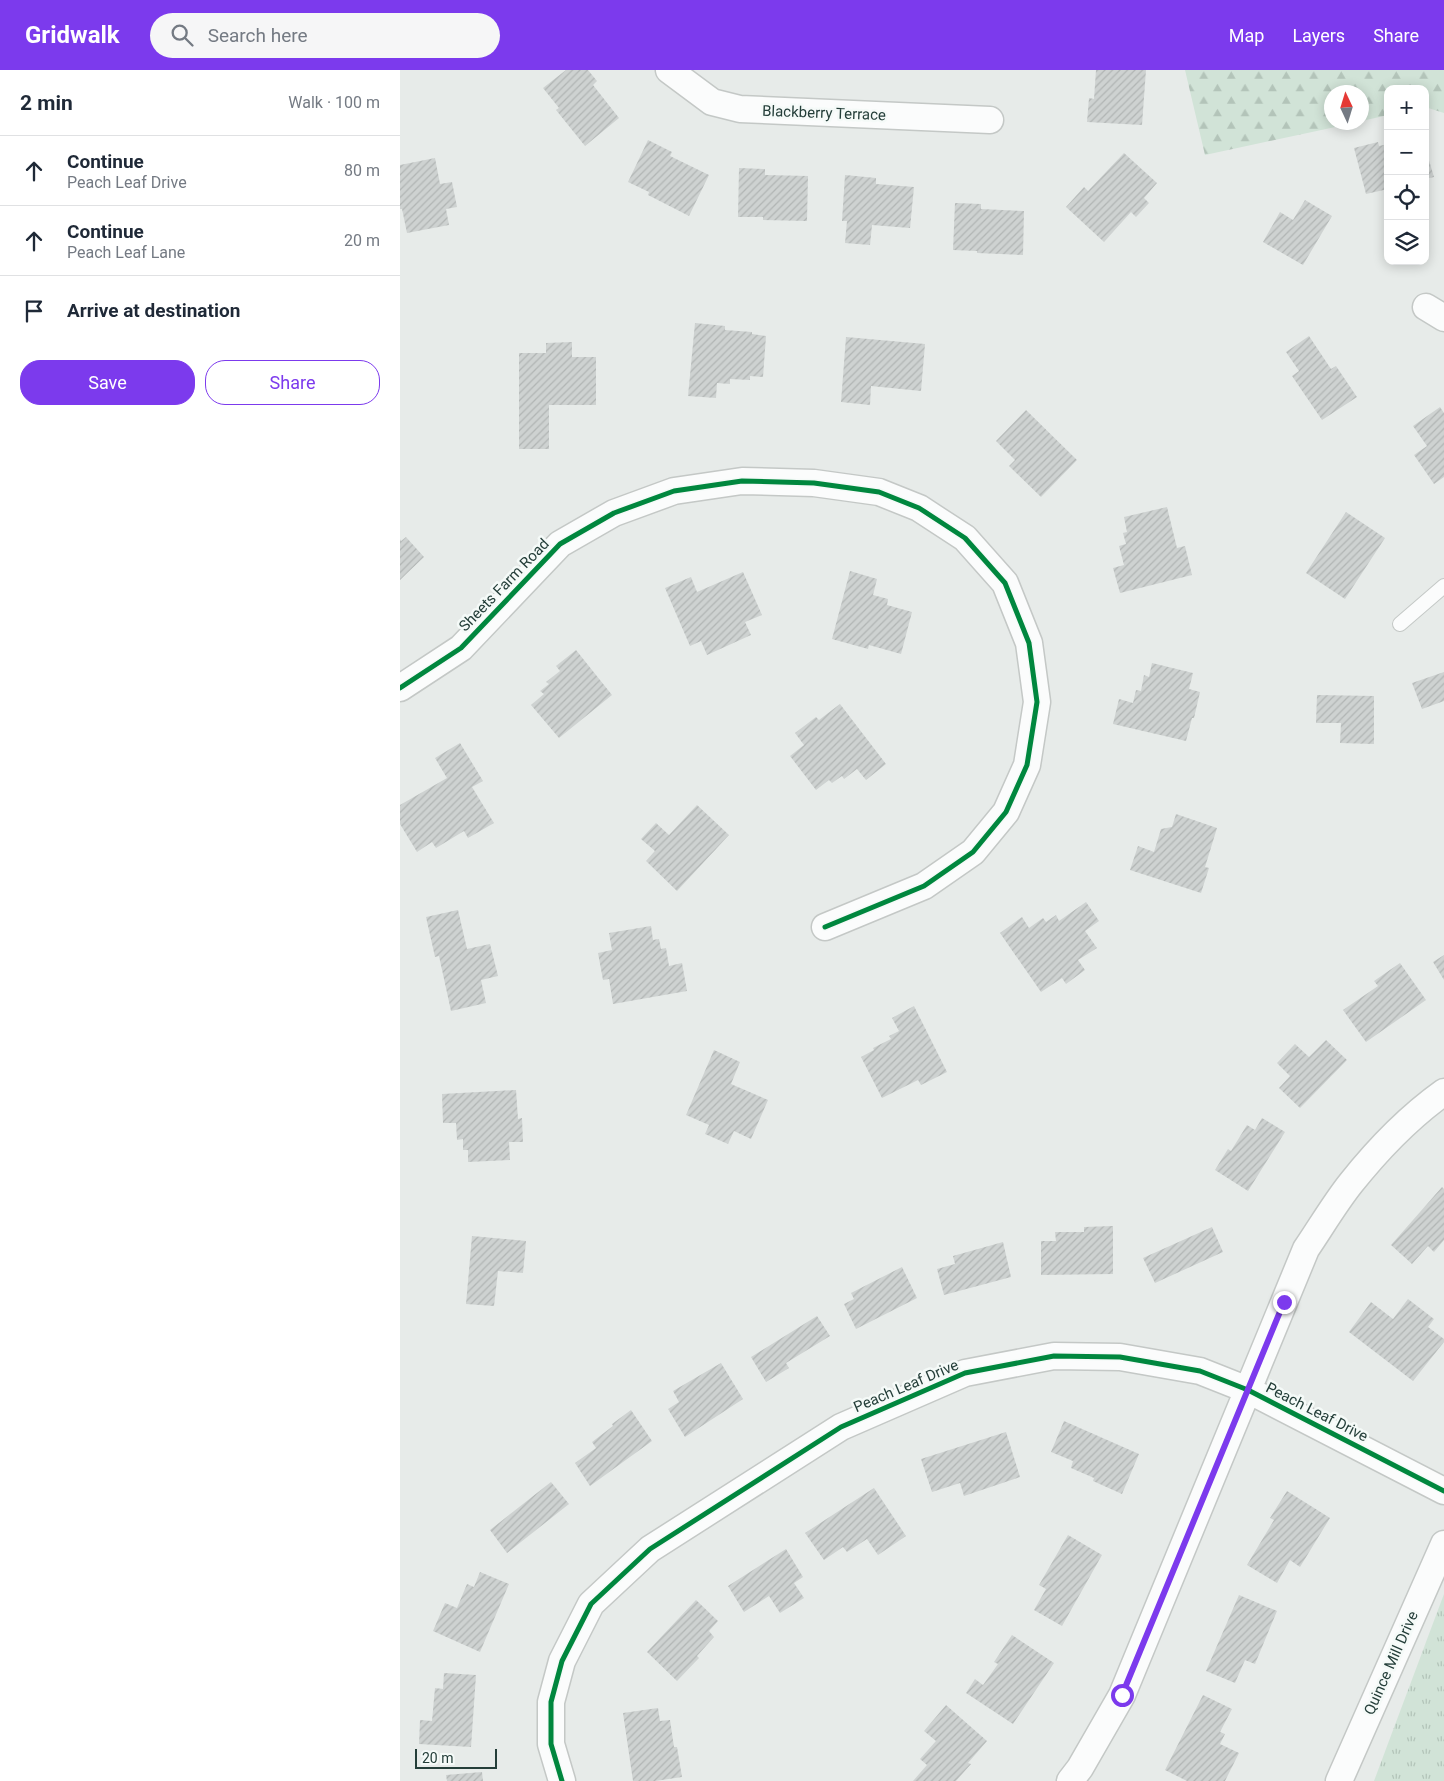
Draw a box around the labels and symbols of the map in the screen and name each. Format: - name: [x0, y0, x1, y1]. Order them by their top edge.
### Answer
- north arrow: [1324, 85, 1369, 130]
- street label: Blackberry Terrace: [762, 102, 886, 124]
- street label: Sheets Farm Road: [455, 535, 553, 635]
- route end: [1273, 1291, 1296, 1314]
- street label: Peach Leaf Drive: [851, 1356, 961, 1416]
- street label: Peach Leaf Drive: [1263, 1379, 1371, 1445]
- street label: Quince Mill Drive: [1360, 1608, 1422, 1718]
- route start: [1111, 1684, 1134, 1707]
- scale bar: [415, 1746, 498, 1769]

